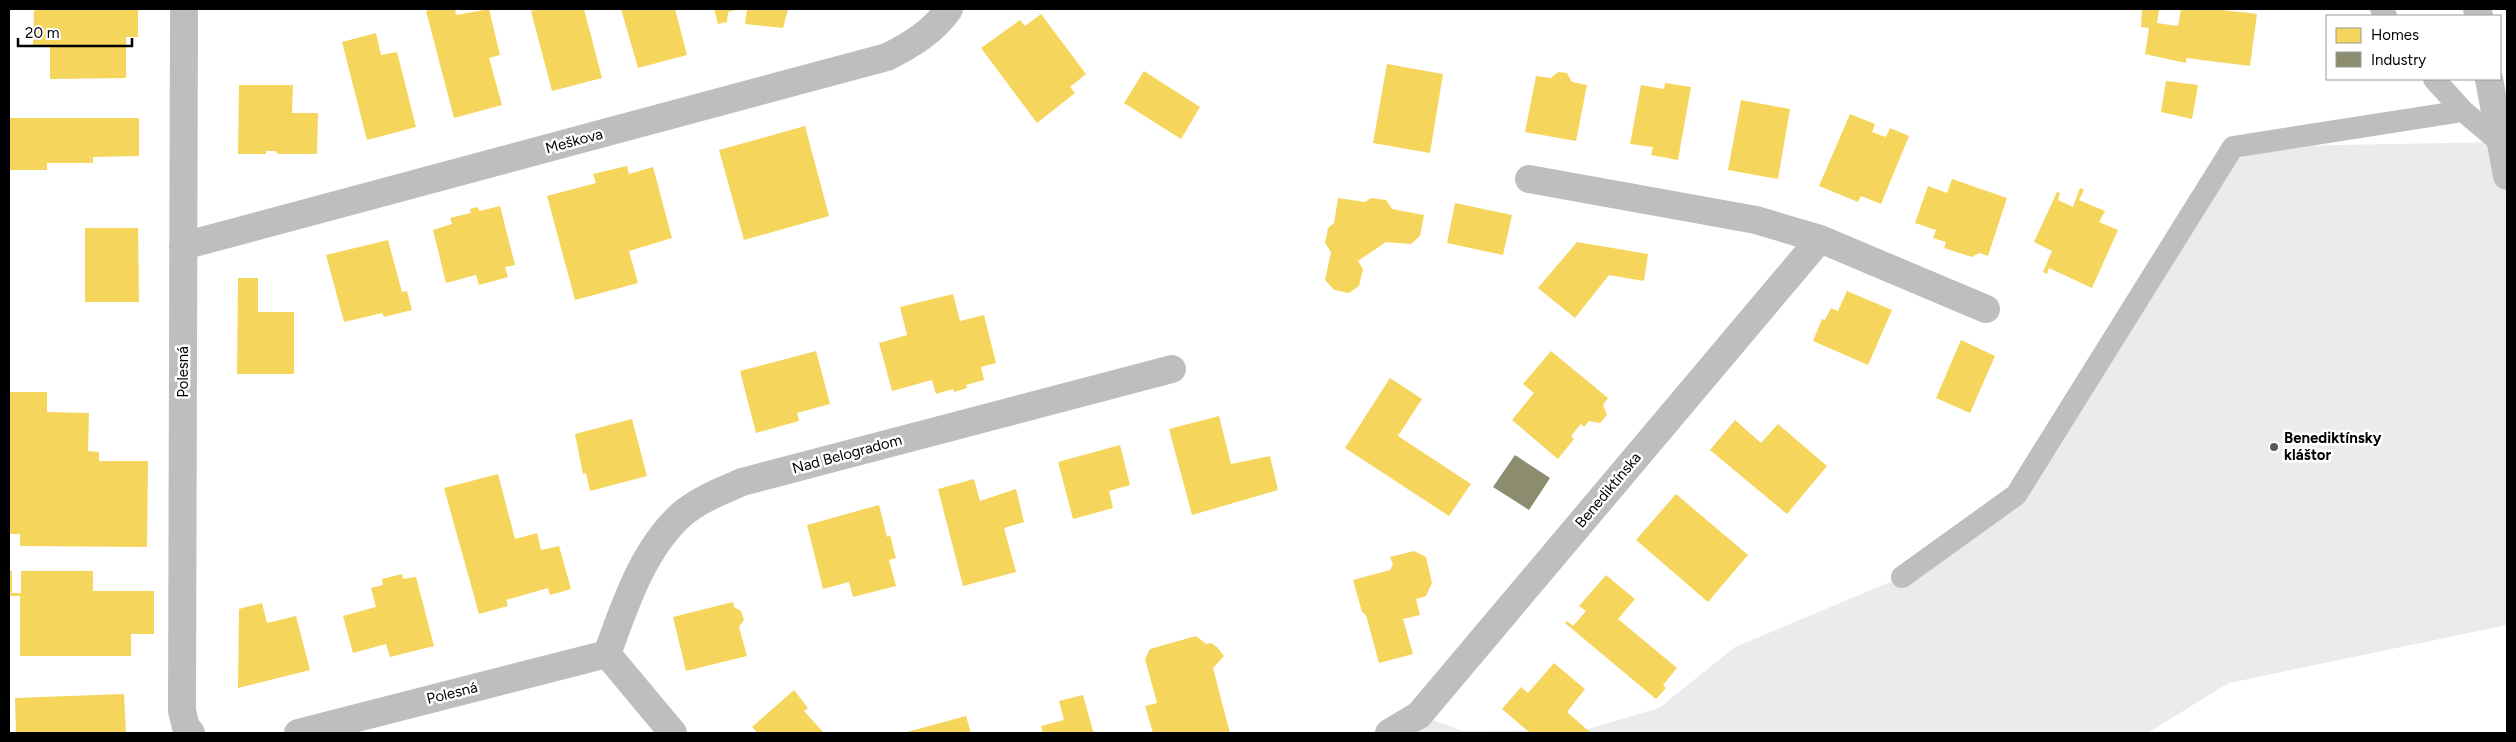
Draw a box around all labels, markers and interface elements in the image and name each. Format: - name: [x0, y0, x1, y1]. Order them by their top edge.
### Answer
- scale bar: [18, 15, 131, 47]
- legend: [2326, 15, 2501, 80]
- text: 20 m: [25, 24, 59, 42]
- text: Homes: [2371, 26, 2419, 44]
- text: Industry: [2371, 51, 2426, 69]
- street label: Meškova: [543, 125, 605, 157]
- street label: Polesná: [174, 346, 192, 398]
- place label: Benediktínsky kláštor: [2284, 429, 2382, 464]
- street label: Nad Belogradom: [790, 431, 904, 477]
- marker: Benediktínsky kláštor: [2268, 441, 2280, 453]
- street label: Benediktínska: [1571, 449, 1645, 531]
- street label: Polesná: [425, 678, 479, 708]

